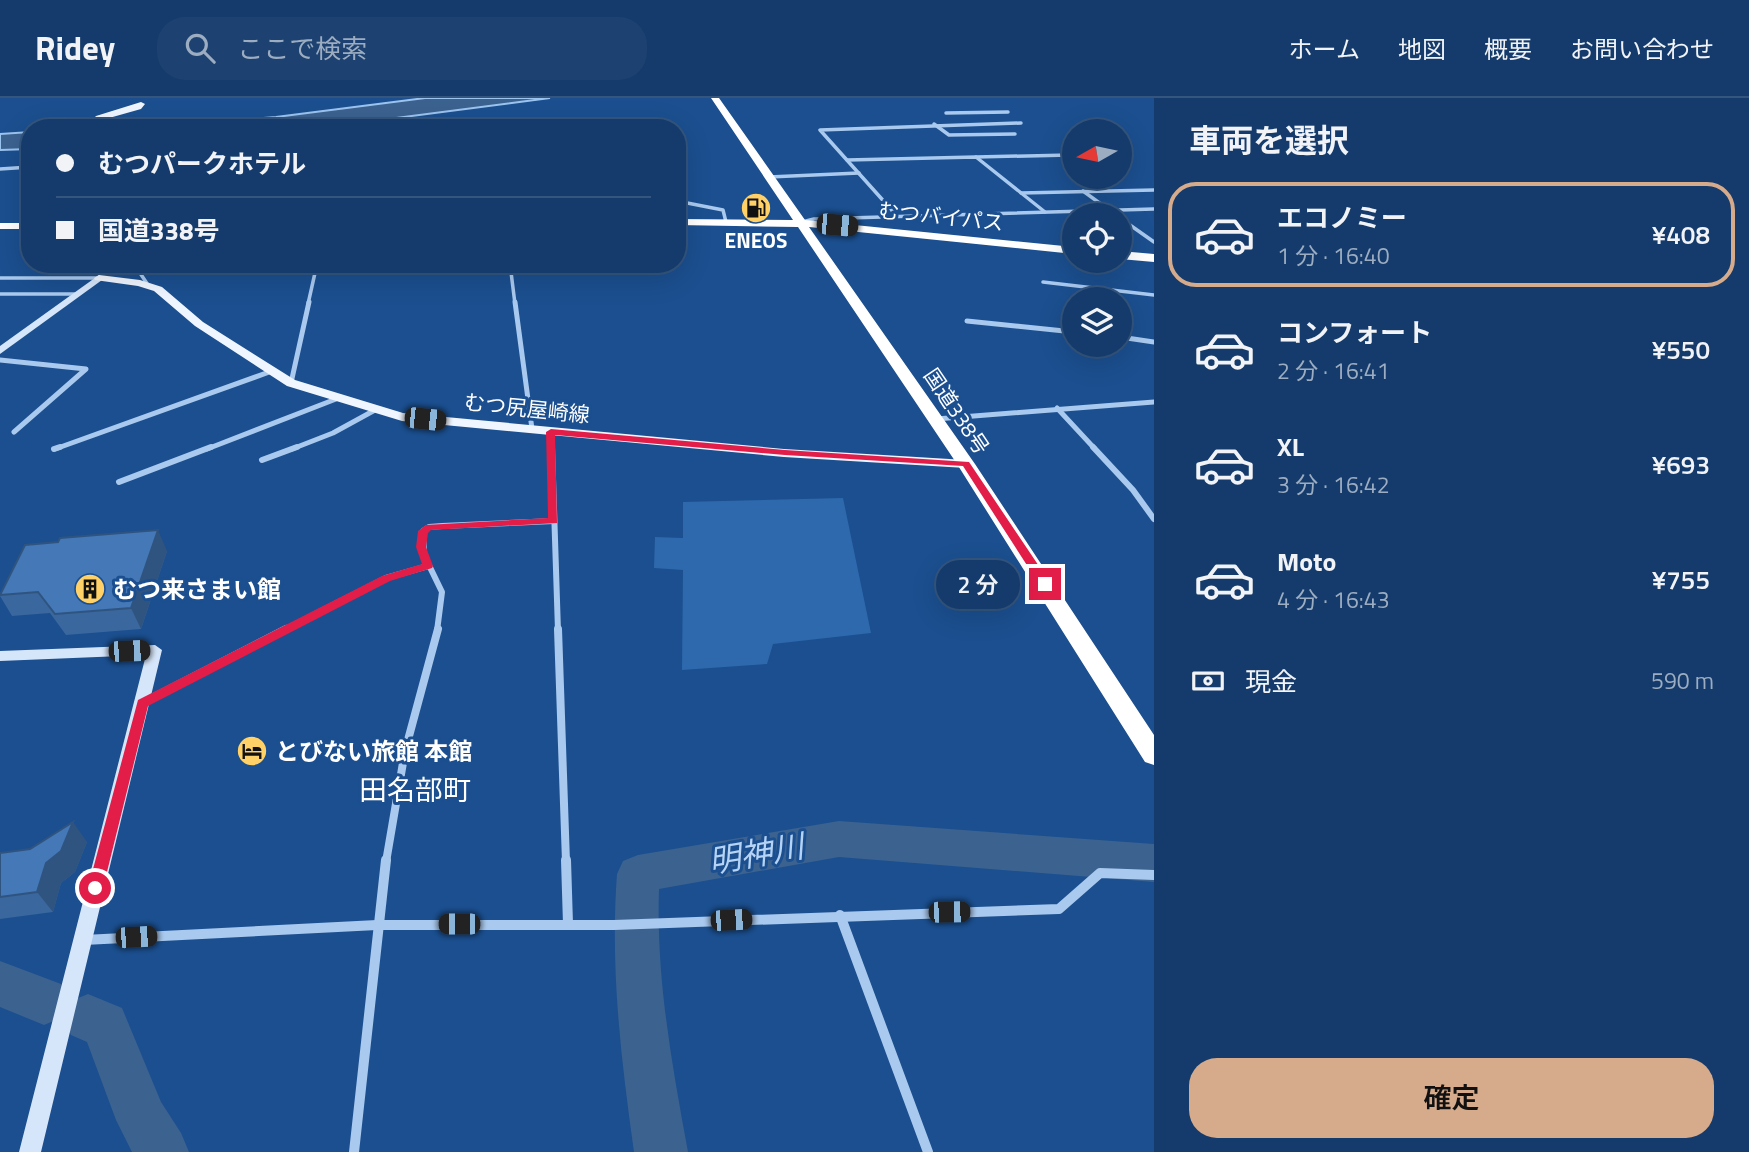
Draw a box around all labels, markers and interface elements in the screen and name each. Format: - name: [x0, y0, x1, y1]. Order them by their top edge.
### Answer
- search box: [157, 17, 647, 80]
- text: Ridey: [35, 23, 115, 73]
- icon: search: [181, 29, 219, 67]
- text: ここで検索: [237, 29, 367, 68]
- text: ホーム: [1289, 31, 1360, 67]
- text: 地図: [1398, 31, 1446, 67]
- text: 概要: [1484, 31, 1532, 67]
- text: お問い合わせ: [1570, 31, 1714, 67]
- text: 車両を選択: [1189, 116, 1349, 164]
- north arrow: [1062, 119, 1132, 189]
- map controls: [1062, 119, 1132, 357]
- text: むつパークホテル: [98, 144, 306, 183]
- fuel station icon: ENEOS: [739, 191, 773, 225]
- street label: むつバイパス: [877, 194, 1005, 238]
- text: エコノミー: [1277, 198, 1407, 237]
- button: locate: [1062, 203, 1132, 273]
- icon: car: [1193, 203, 1256, 266]
- text: 国道338号: [98, 211, 220, 250]
- car: [816, 213, 859, 237]
- text: ¥408: [1652, 215, 1710, 254]
- place label: ENEOS: [725, 224, 787, 256]
- text: 1 分 · 16:40: [1277, 238, 1390, 273]
- button: layers: [1062, 287, 1132, 357]
- text: コンフォート: [1277, 313, 1432, 352]
- icon: car: [1193, 318, 1256, 381]
- text: ¥550: [1652, 330, 1710, 369]
- text: 2 分 · 16:41: [1277, 353, 1390, 388]
- street label: 国道338号: [916, 361, 998, 461]
- street label: むつ尻屋崎線: [463, 386, 591, 430]
- car: [404, 406, 447, 432]
- text: XL: [1277, 427, 1304, 466]
- icon: car: [1193, 433, 1256, 496]
- text: ¥693: [1652, 445, 1710, 484]
- text: 3 分 · 16:42: [1277, 467, 1390, 502]
- text: Moto: [1277, 542, 1336, 581]
- icon: car: [1193, 548, 1256, 611]
- callout: 2 分: [936, 560, 1020, 608]
- text: ¥755: [1652, 560, 1710, 599]
- text: 2 分: [958, 567, 998, 602]
- route end: [1029, 568, 1061, 600]
- place label: むつ来さまい館: [113, 571, 281, 607]
- building icon: むつ来さまい館: [73, 572, 107, 606]
- text: 4 分 · 16:43: [1277, 582, 1390, 617]
- car: [108, 640, 151, 662]
- icon: cash: [1189, 662, 1227, 700]
- text: 現金: [1245, 662, 1297, 701]
- text: 590 m: [1651, 663, 1714, 698]
- place label: とびない旅館 本館: [275, 733, 472, 769]
- hotel icon: とびない旅館 本館: [235, 734, 269, 768]
- district label: 田名部町: [359, 768, 471, 811]
- water label: 明神川: [705, 821, 810, 885]
- route start: [79, 872, 111, 904]
- car: [928, 901, 971, 923]
- car: [710, 908, 753, 932]
- car: [439, 914, 481, 935]
- car: [115, 925, 158, 949]
- button: 確定: [1189, 1058, 1714, 1138]

